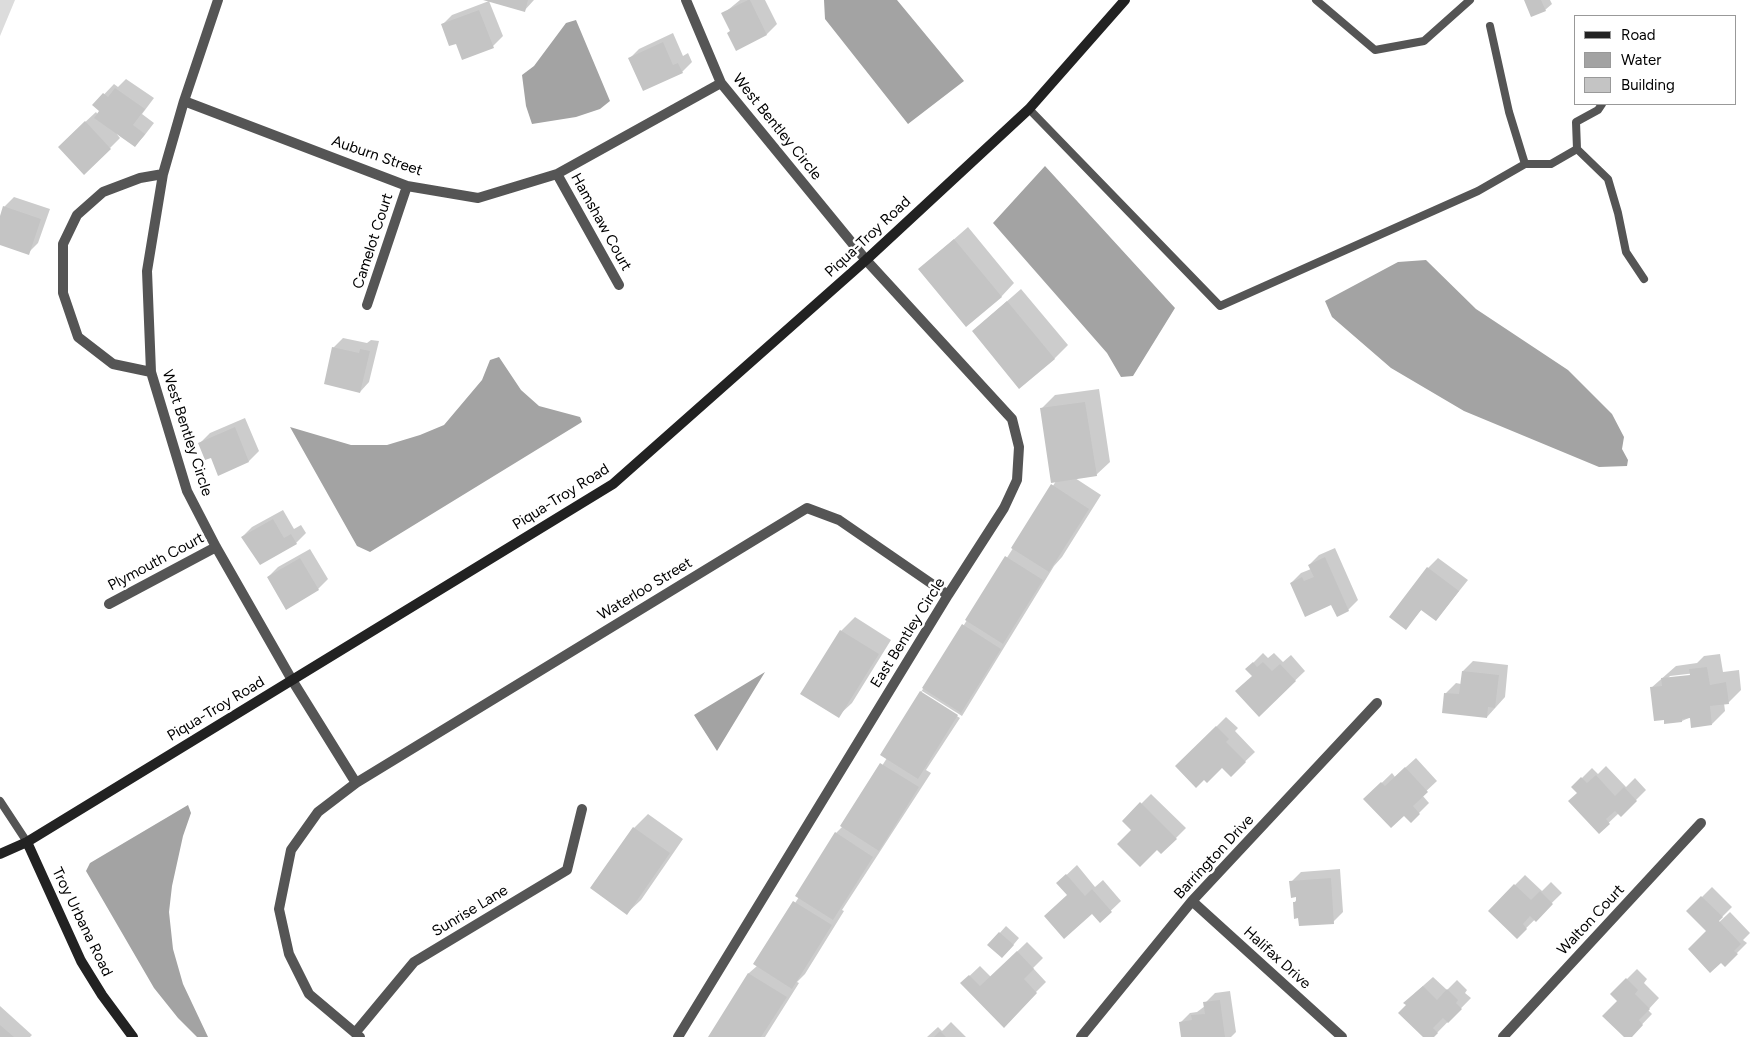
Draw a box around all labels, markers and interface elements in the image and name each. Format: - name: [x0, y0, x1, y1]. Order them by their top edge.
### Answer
- legend: [1574, 15, 1737, 105]
- text: Road: [1621, 26, 1656, 44]
- text: Water: [1621, 51, 1661, 69]
- street label: West Bentley Circle: [729, 70, 825, 184]
- text: Building: [1621, 76, 1675, 94]
- street label: Auburn Street: [329, 132, 425, 180]
- street label: Hamshaw Court: [567, 170, 635, 274]
- street label: Camelot Court: [349, 191, 397, 291]
- street label: Piqua-Troy Road: [821, 193, 915, 281]
- street label: West Bentley Circle: [158, 368, 216, 498]
- street label: Piqua-Troy Road: [509, 460, 613, 534]
- street label: Plymouth Court: [105, 529, 207, 595]
- street label: Waterloo Street: [595, 554, 695, 624]
- street label: East Bentley Circle: [867, 575, 949, 691]
- street label: Piqua-Troy Road: [164, 673, 268, 745]
- street label: Barrington Drive: [1170, 811, 1258, 903]
- street label: Troy Urbana Road: [48, 865, 116, 979]
- street label: Sunrise Lane: [429, 881, 511, 941]
- street label: Walton Court: [1554, 881, 1628, 959]
- street label: Halifax Drive: [1240, 923, 1314, 993]

